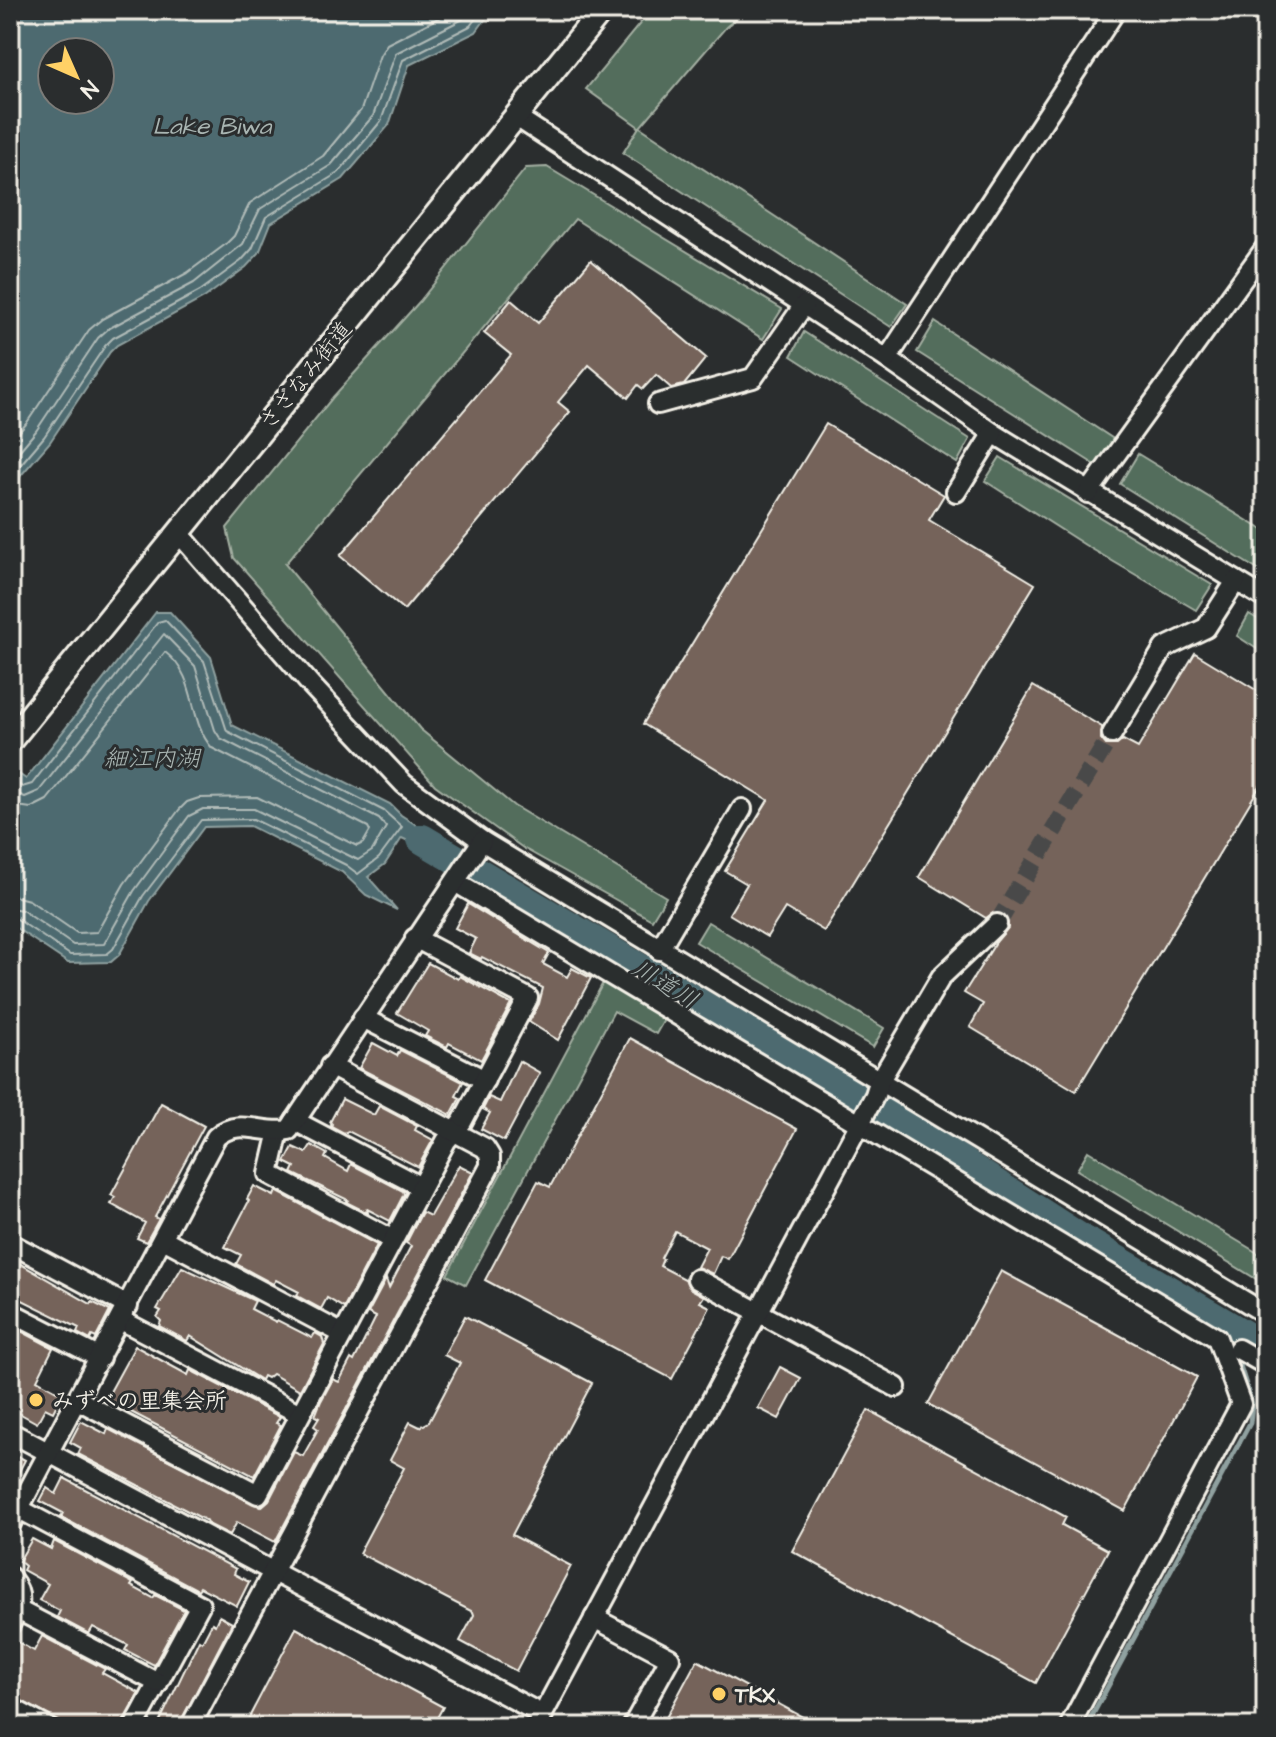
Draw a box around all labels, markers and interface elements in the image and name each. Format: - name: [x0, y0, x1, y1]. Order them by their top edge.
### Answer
- north arrow: [36, 36, 116, 116]
- text: N: [73, 73, 105, 105]
- water label: Lake Biwa: [153, 110, 273, 144]
- street label: さざなみ街道: [253, 315, 360, 437]
- water label: 細江内湖: [104, 742, 202, 776]
- water label: 川道川: [625, 952, 704, 1018]
- place label: みずべの里集会所: [52, 1386, 227, 1417]
- marker: みずべの里集会所: [27, 1391, 45, 1409]
- place label: TKX: [734, 1680, 776, 1711]
- marker: TKX: [710, 1685, 728, 1703]

